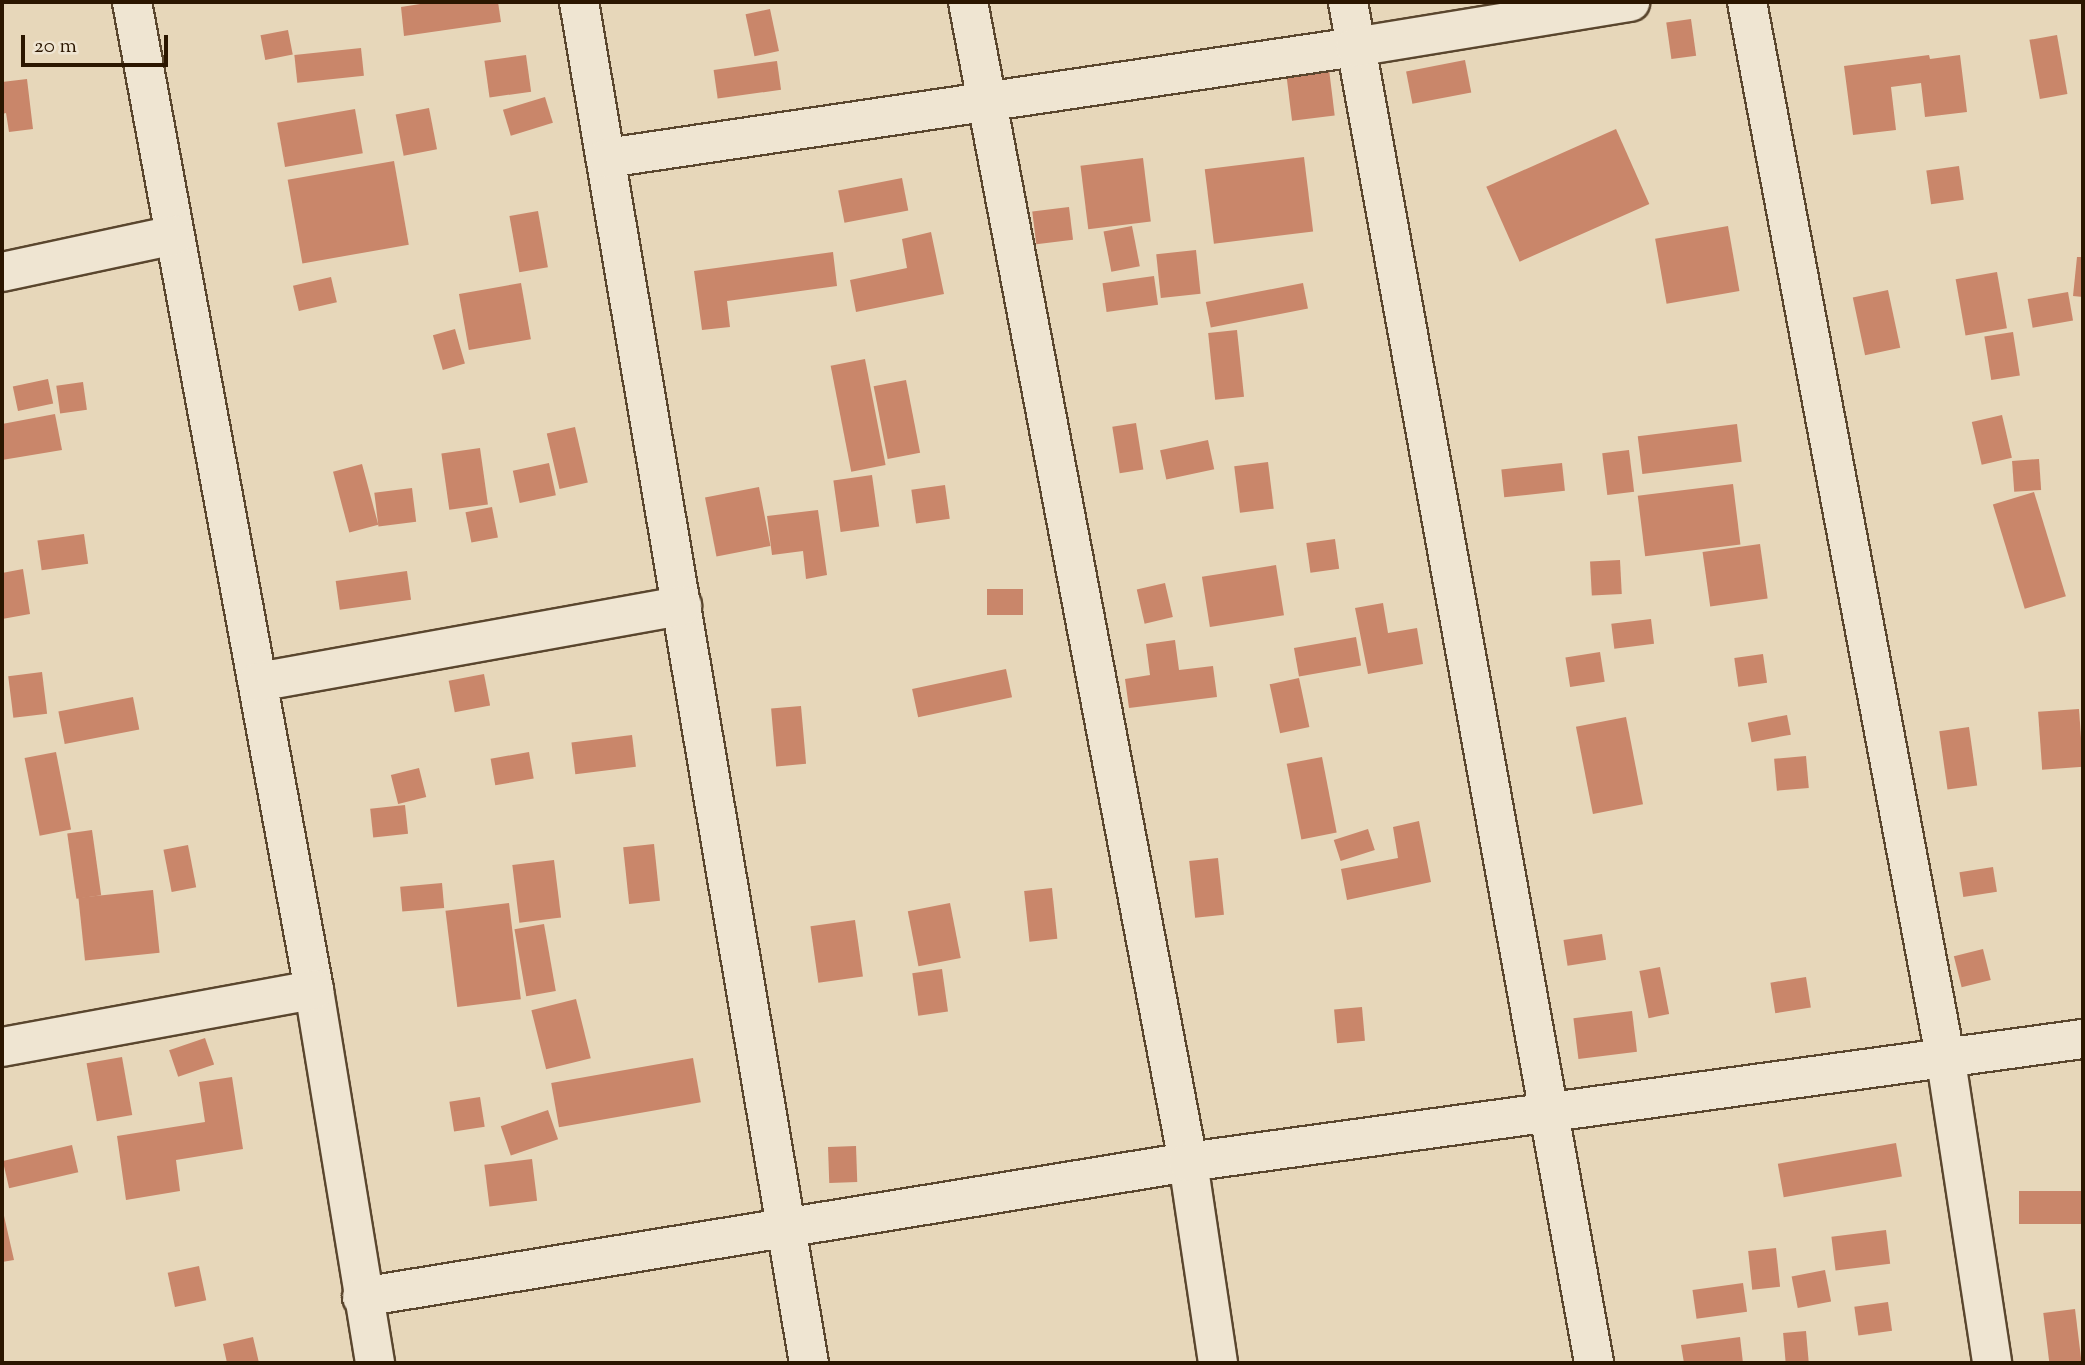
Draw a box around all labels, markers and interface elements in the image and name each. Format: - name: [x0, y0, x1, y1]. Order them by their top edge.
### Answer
- scale bar: [24, 21, 172, 65]
- text: 20 m: [34, 32, 77, 62]

